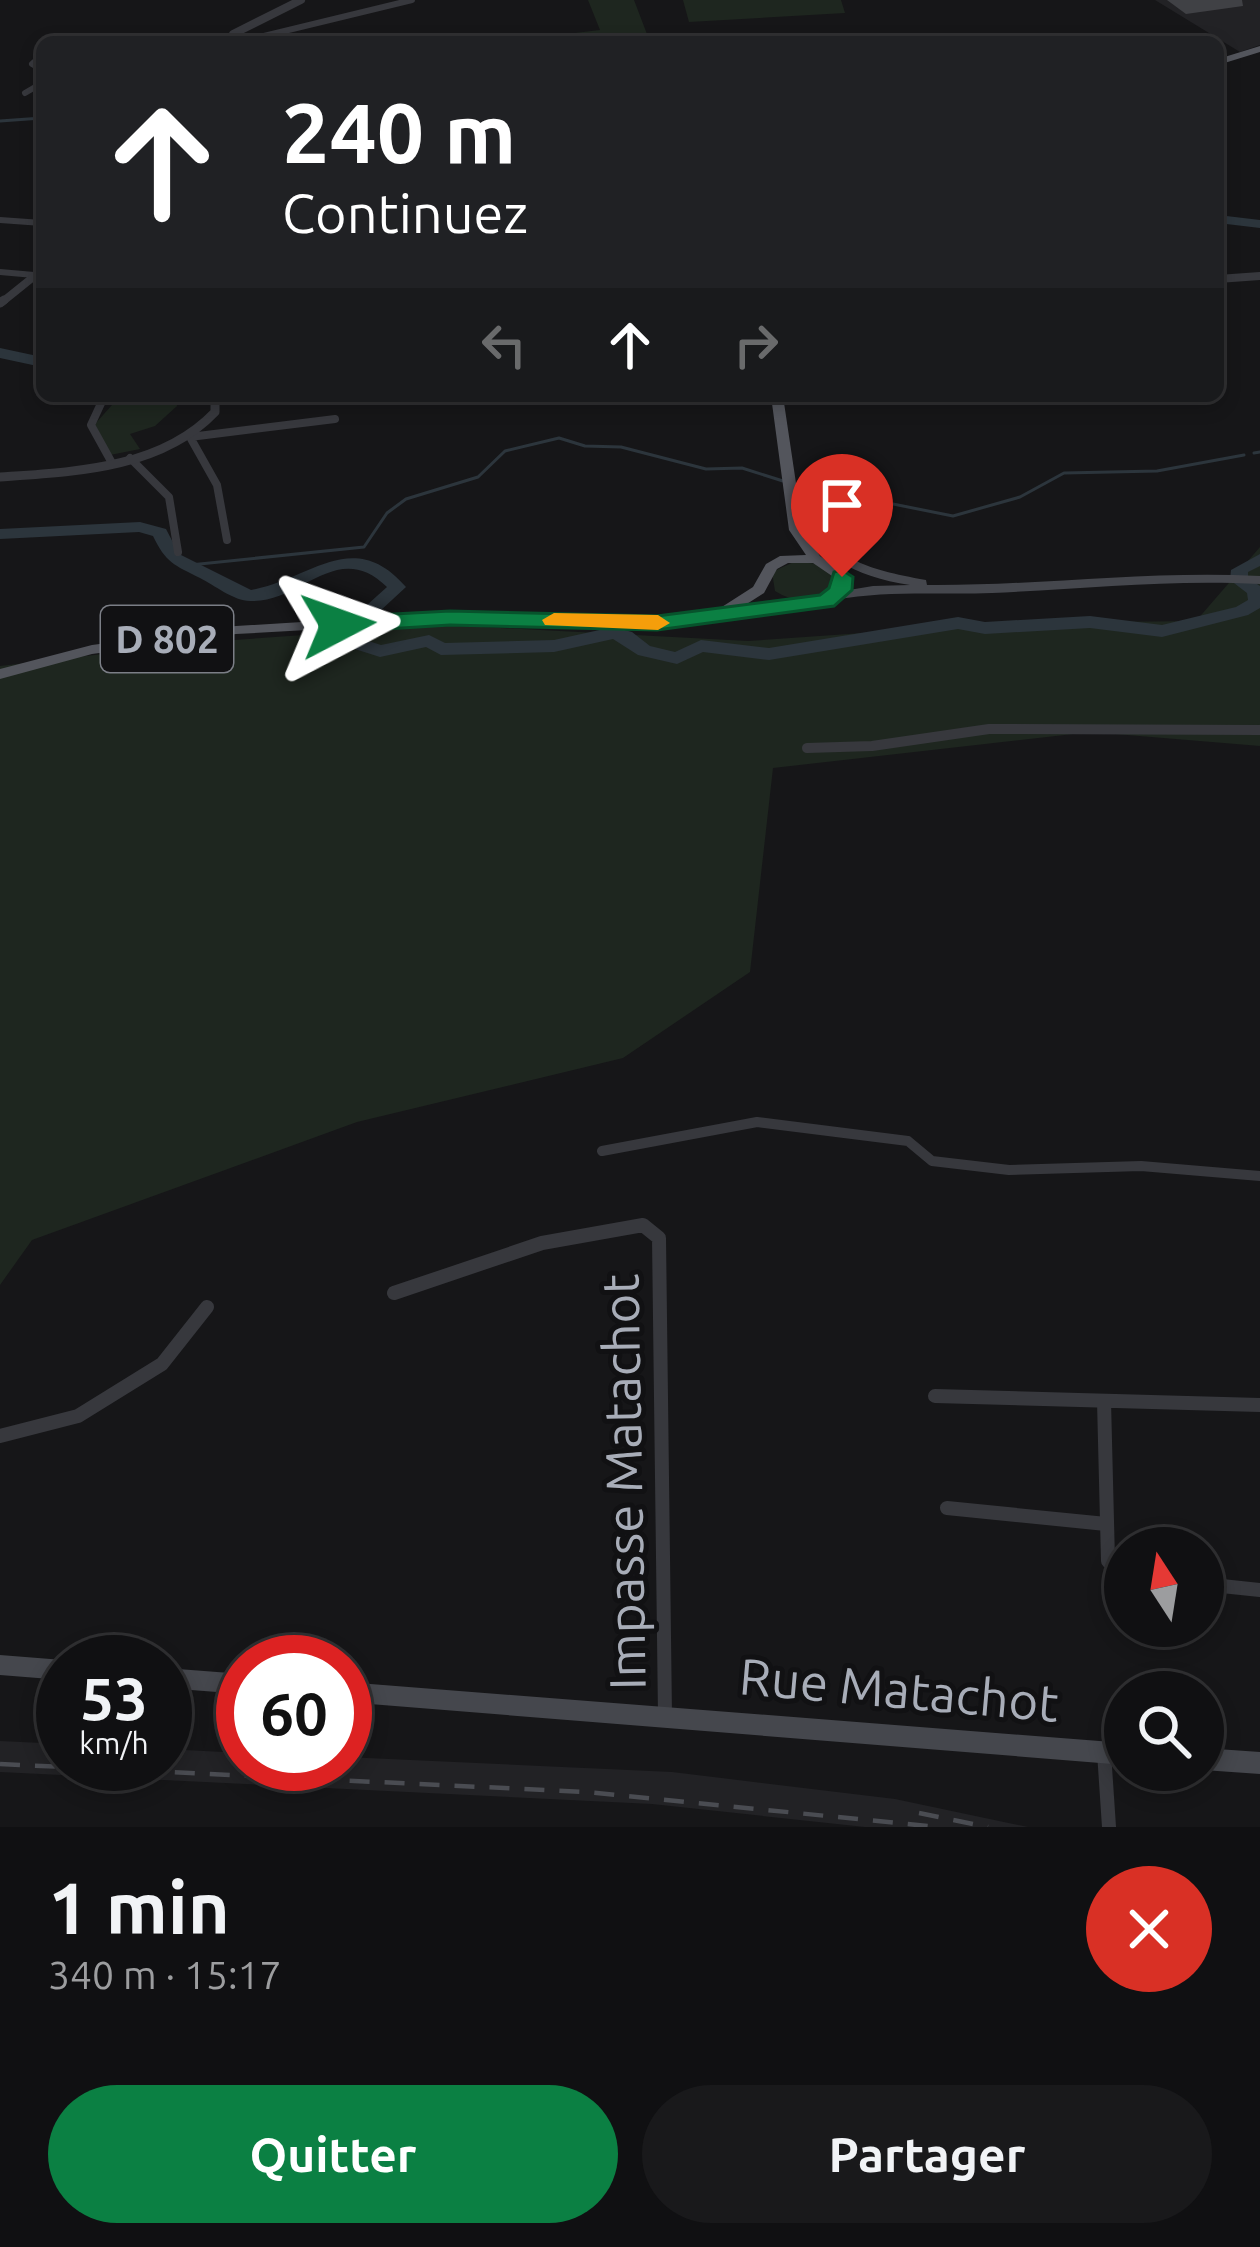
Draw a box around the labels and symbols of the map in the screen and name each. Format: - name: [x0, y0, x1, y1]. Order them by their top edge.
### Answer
- pin: [791, 454, 893, 577]
- position arrow: [275, 562, 401, 688]
- road number: D 802: [101, 606, 233, 672]
- street label: Impasse Matachot: [590, 1273, 656, 1691]
- north arrow: [1104, 1527, 1224, 1647]
- speed limit sign: 60: [216, 1635, 372, 1791]
- street label: Rue Matachot: [737, 1646, 1061, 1732]

